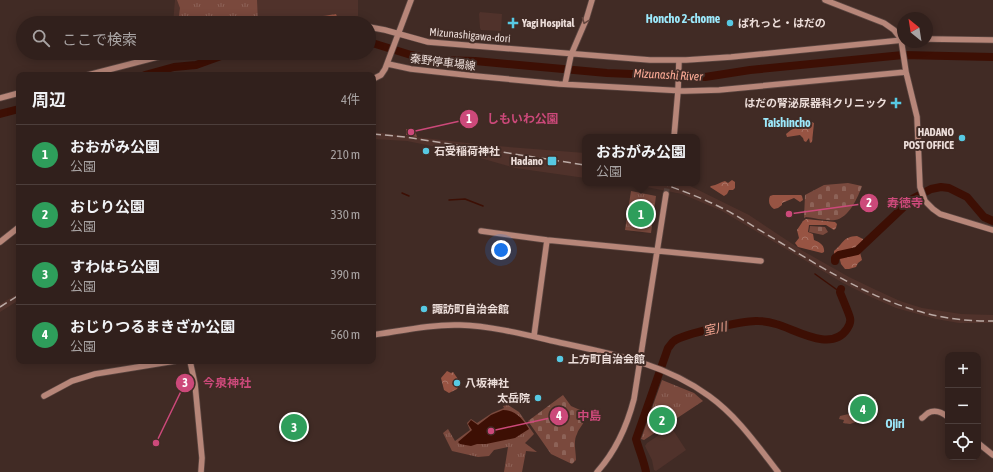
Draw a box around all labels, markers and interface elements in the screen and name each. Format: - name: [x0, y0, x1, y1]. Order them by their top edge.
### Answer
- district label: Honcho 2-chome: [646, 12, 721, 26]
- north arrow: [897, 12, 933, 48]
- search box: [16, 16, 376, 60]
- marker: Yagi Hospital: [507, 17, 519, 29]
- place label: Yagi Hospital: [521, 17, 576, 29]
- one-way arrow: [582, 17, 590, 24]
- place label: ぱれっと・はだの: [738, 17, 826, 29]
- marker: ぱれっと・はだの: [725, 18, 735, 28]
- street label: Mizunashigawa-dori: [429, 25, 511, 45]
- icon: search: [30, 27, 52, 49]
- text: ここで検索: [62, 31, 137, 48]
- street label: 秦野停車場線: [410, 52, 476, 72]
- water label: Mizunashi River: [633, 66, 703, 84]
- text: 周辺: [32, 90, 66, 110]
- text: 4件: [341, 92, 360, 107]
- place label: はだの腎泌尿器科クリニック: [744, 97, 887, 109]
- marker: はだの腎泌尿器科クリニック: [890, 97, 902, 109]
- callout: しもいわ公園: [459, 107, 567, 131]
- text: 1: [466, 112, 472, 126]
- text: しもいわ公園: [487, 112, 559, 126]
- district label: Taishincho: [763, 116, 811, 130]
- place label: HADANO POST OFFICE: [903, 126, 955, 151]
- marker: HADANO POST OFFICE: [957, 133, 967, 143]
- popup: [582, 134, 700, 186]
- text: おおがみ公園: [70, 138, 160, 155]
- text: おおがみ公園: [596, 143, 686, 160]
- place label: 石受稲荷神社: [434, 145, 500, 157]
- marker: 石受稲荷神社: [421, 146, 431, 156]
- text: 1: [42, 147, 48, 162]
- text: 210 m: [331, 147, 360, 162]
- place label: Hadano: [511, 155, 543, 167]
- marker: Hadano: [546, 155, 558, 167]
- text: 公園: [70, 159, 96, 174]
- text: 公園: [596, 164, 622, 179]
- callout: 寿徳寺: [859, 191, 931, 215]
- text: 2: [866, 196, 872, 210]
- text: 寿徳寺: [887, 196, 923, 210]
- text: おじり公園: [70, 198, 145, 215]
- pin: 1: [628, 199, 654, 229]
- text: 2: [42, 207, 48, 222]
- text: 330 m: [331, 207, 360, 222]
- text: 公園: [70, 219, 96, 234]
- your location: [491, 240, 511, 260]
- text: すわはら公園: [70, 258, 160, 275]
- text: 3: [42, 267, 48, 282]
- text: 390 m: [331, 267, 360, 282]
- text: 公園: [70, 279, 96, 294]
- place label: 諏訪町自治会館: [432, 303, 509, 315]
- marker: 諏訪町自治会館: [419, 304, 429, 314]
- text: おじりつるまきざか公園: [70, 318, 235, 335]
- water label: 室川: [702, 319, 730, 339]
- text: 4: [42, 327, 48, 342]
- text: 560 m: [331, 327, 360, 342]
- text: 公園: [70, 339, 96, 354]
- map controls: [945, 352, 981, 460]
- button: +: [945, 352, 981, 388]
- place label: 上方町自治会館: [568, 353, 645, 365]
- marker: 上方町自治会館: [555, 354, 565, 364]
- callout: 今泉神社: [175, 371, 259, 395]
- text: 3: [182, 376, 188, 390]
- text: 今泉神社: [203, 376, 251, 390]
- place label: 八坂神社: [465, 377, 509, 389]
- marker: 八坂神社: [452, 378, 462, 388]
- button: −: [945, 388, 981, 424]
- place label: 太岳院: [497, 392, 530, 404]
- marker: 太岳院: [533, 393, 543, 403]
- pin: 4: [850, 394, 876, 424]
- callout: 中島: [549, 404, 609, 428]
- pin: 2: [649, 405, 675, 435]
- text: 4: [555, 409, 562, 423]
- text: 中島: [577, 409, 601, 423]
- pin: 3: [281, 412, 307, 442]
- district label: Ojiri: [886, 417, 905, 431]
- button: locate: [945, 424, 981, 460]

